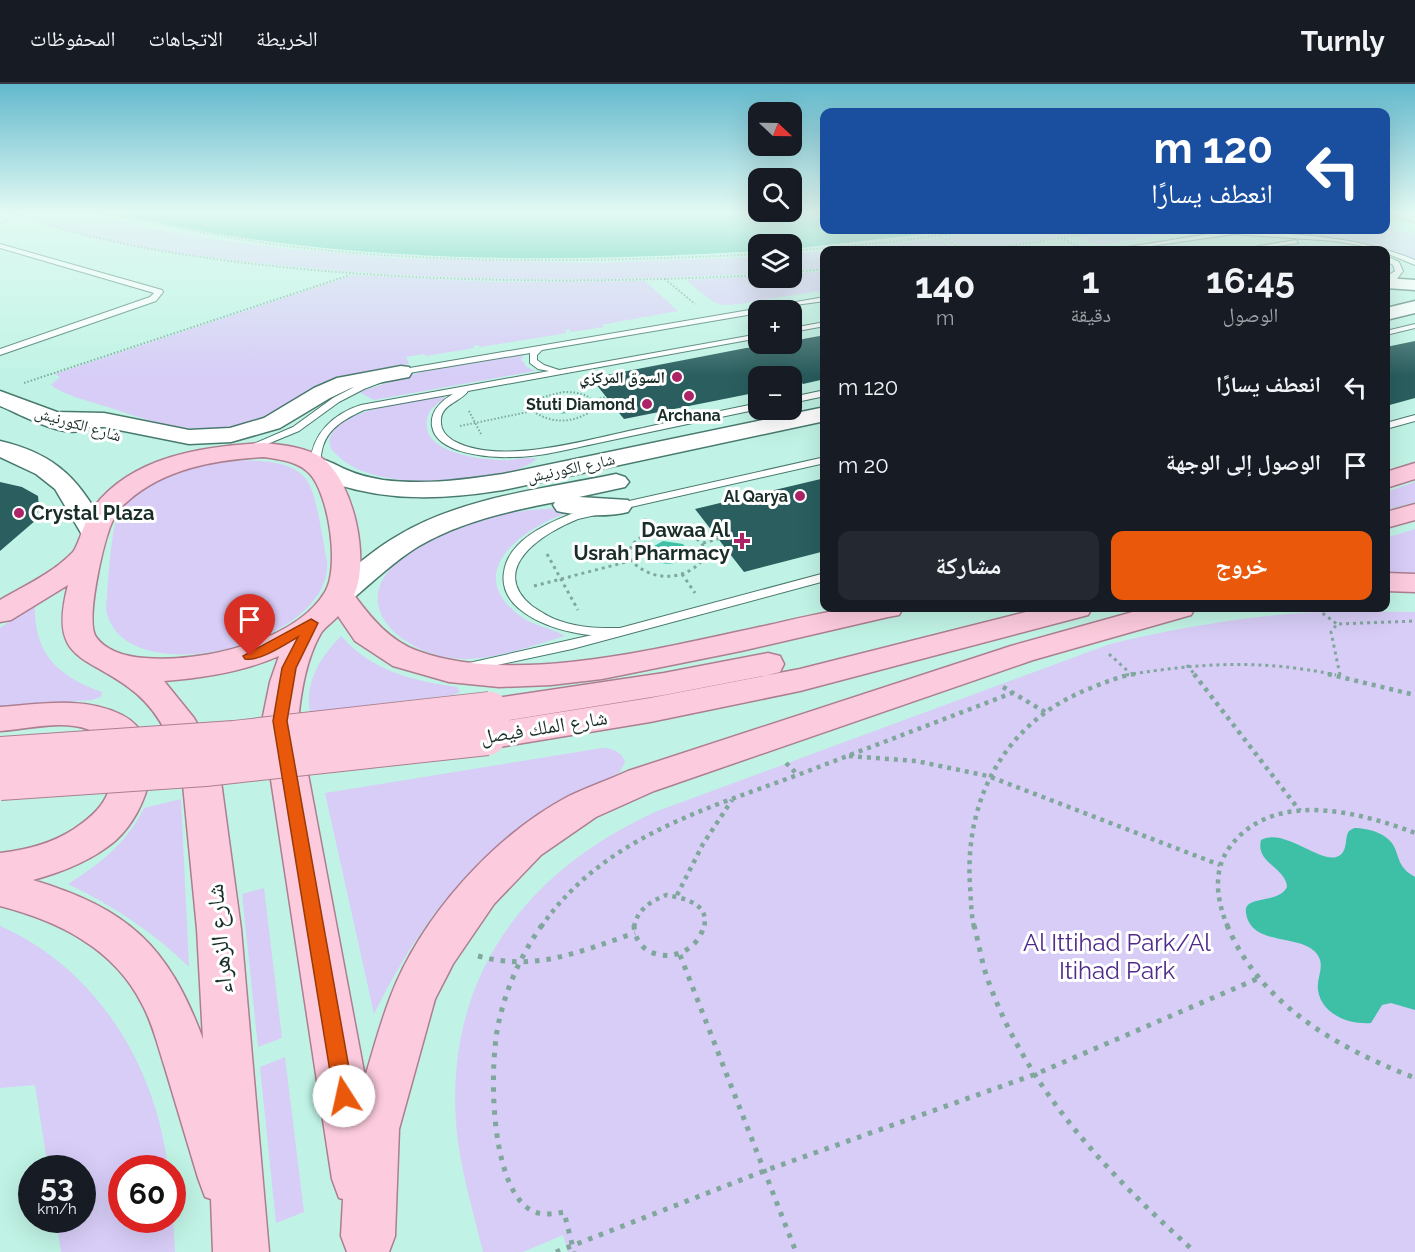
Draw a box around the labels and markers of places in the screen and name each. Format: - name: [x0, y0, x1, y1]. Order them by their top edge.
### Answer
- place label: السوق المركزي: [579, 368, 665, 389]
- marker: السوق المركزي: [670, 370, 684, 384]
- marker: Archana: [682, 389, 696, 403]
- place label: Stuti Diamond: [526, 395, 635, 414]
- marker: Stuti Diamond: [640, 397, 654, 411]
- place label: Archana: [657, 406, 721, 425]
- place label: Al Qarya: [724, 487, 788, 506]
- marker: Al Qarya: [793, 489, 807, 503]
- place label: Crystal Plaza: [31, 501, 154, 525]
- marker: Crystal Plaza: [12, 506, 26, 520]
- place label: Dawaa Al Usrah Pharmacy: [573, 518, 731, 565]
- marker: Dawaa Al Usrah Pharmacy: [735, 534, 749, 548]
- pin: [224, 594, 275, 656]

